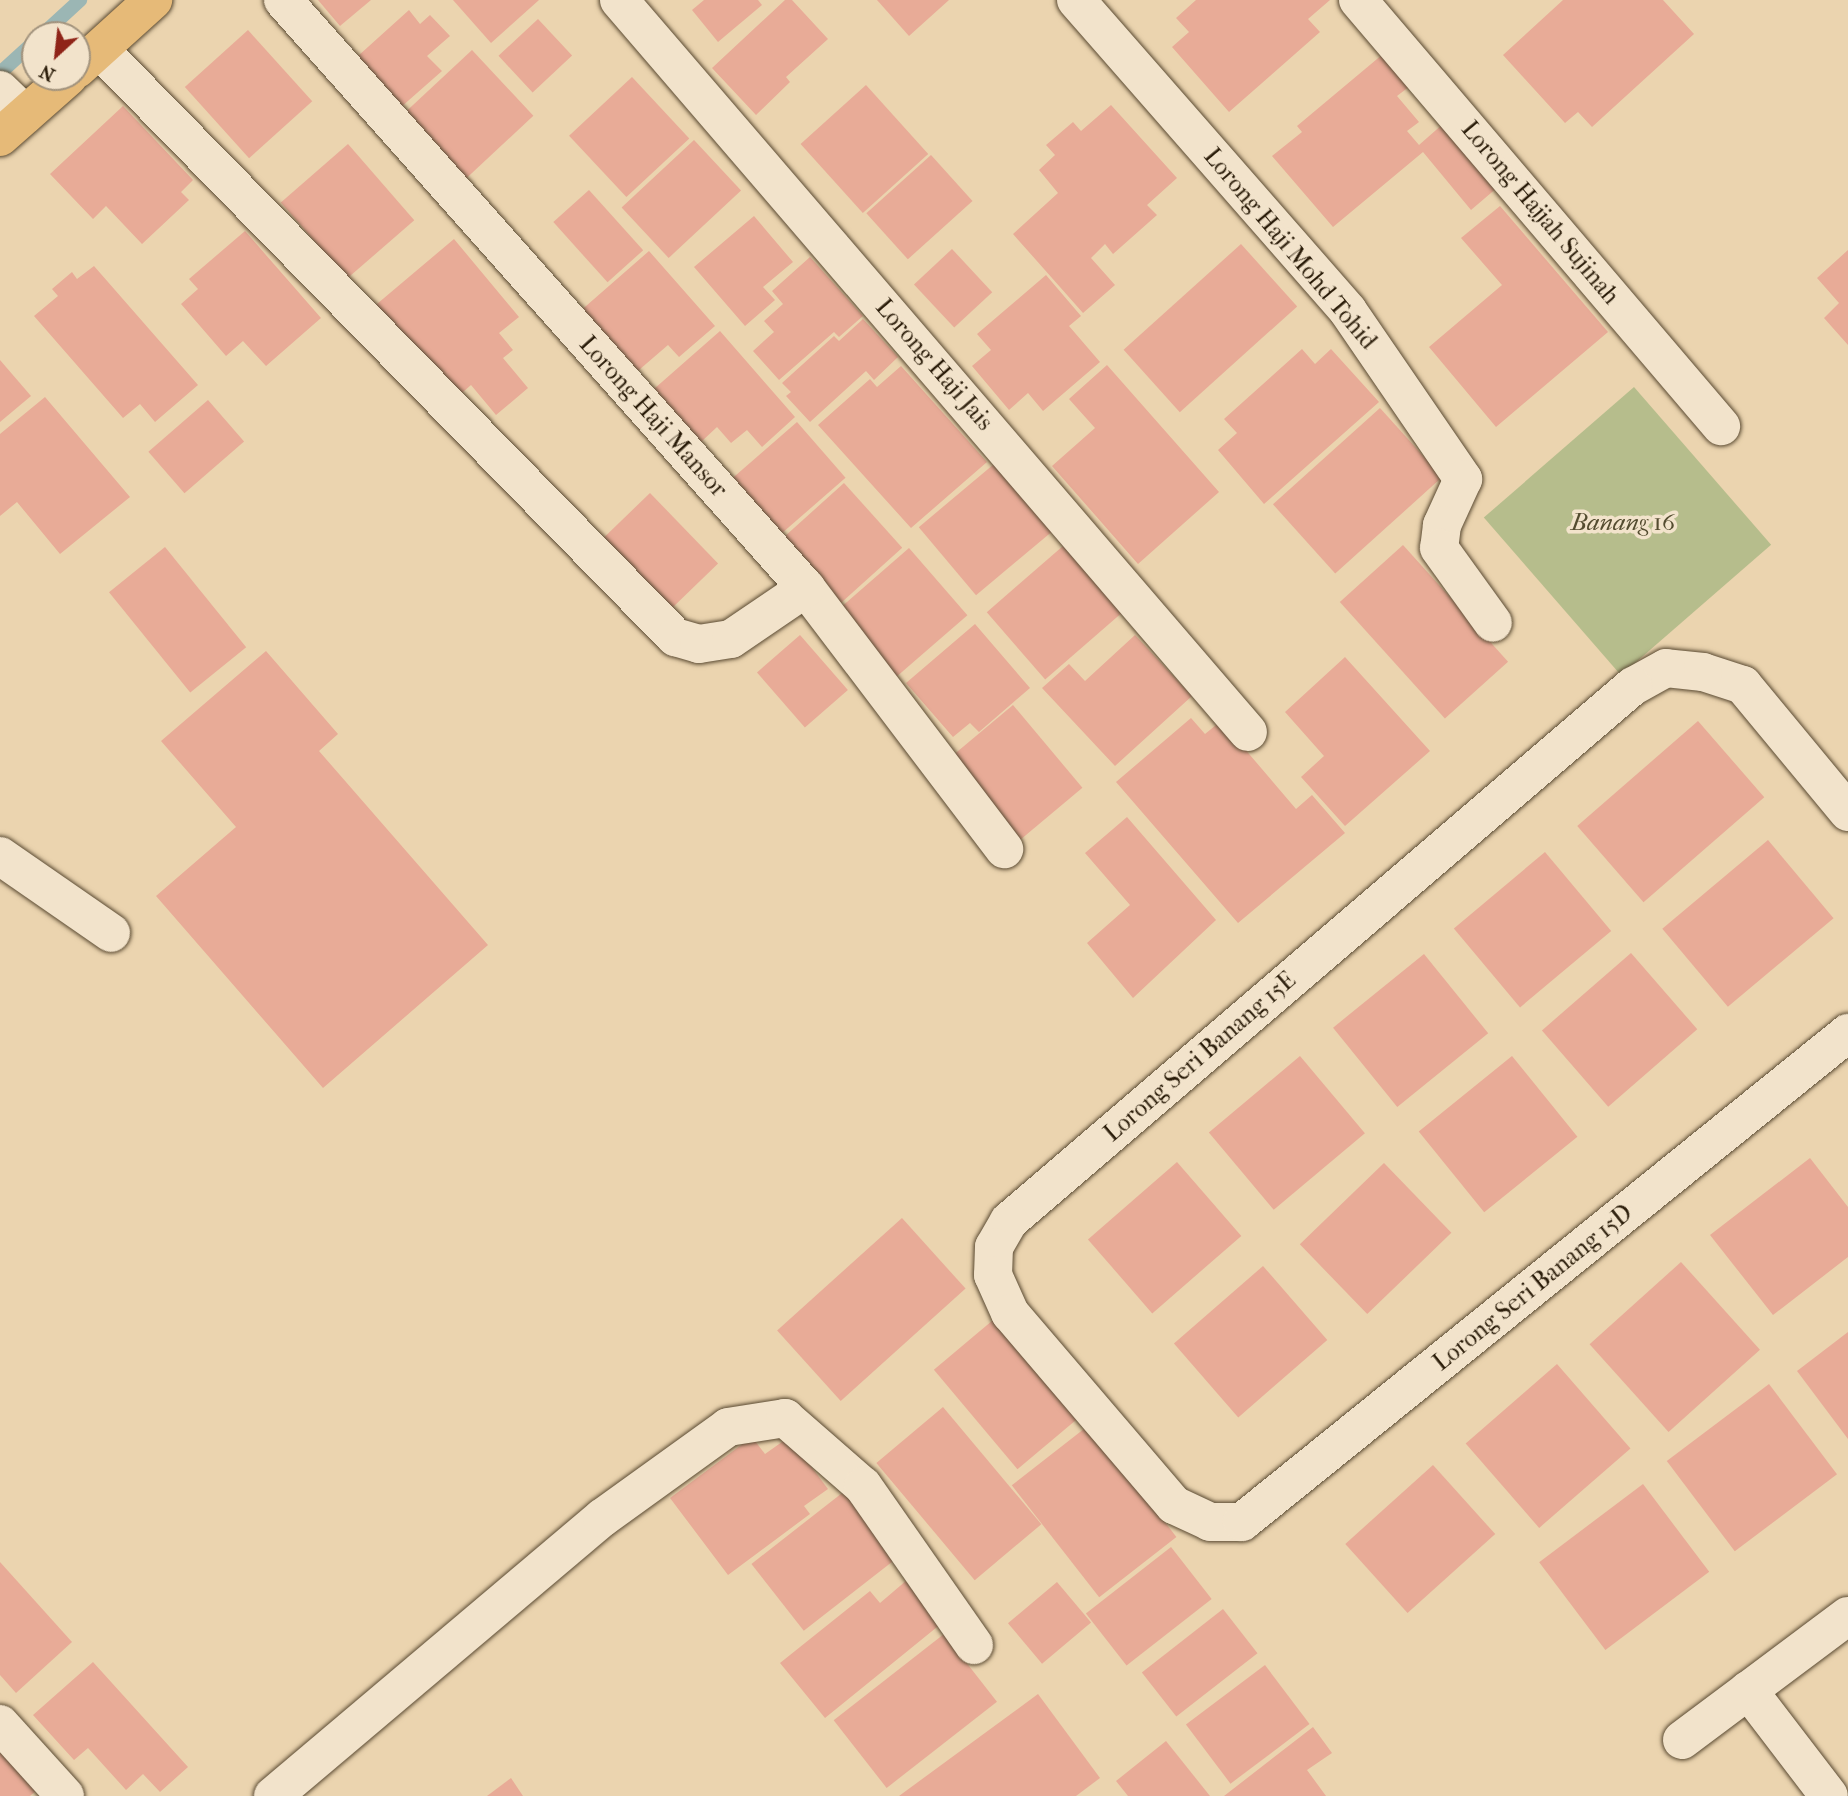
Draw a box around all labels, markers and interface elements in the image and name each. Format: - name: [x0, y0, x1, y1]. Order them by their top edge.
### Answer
- north arrow: [21, 21, 91, 91]
- text: N: [36, 60, 59, 86]
- street label: Lorong Hajjah Sujinah: [1455, 116, 1625, 310]
- street label: Lorong Haji Mohd Tohid: [1197, 143, 1383, 355]
- street label: Lorong Haji Jais: [869, 293, 999, 437]
- street label: Lorong Haji Mansor: [573, 330, 733, 504]
- park label: Banang 16: [1571, 509, 1675, 537]
- street label: Lorong Seri Banang 15E: [1098, 966, 1302, 1148]
- street label: Lorong Seri Banang 15D: [1428, 1199, 1638, 1377]

